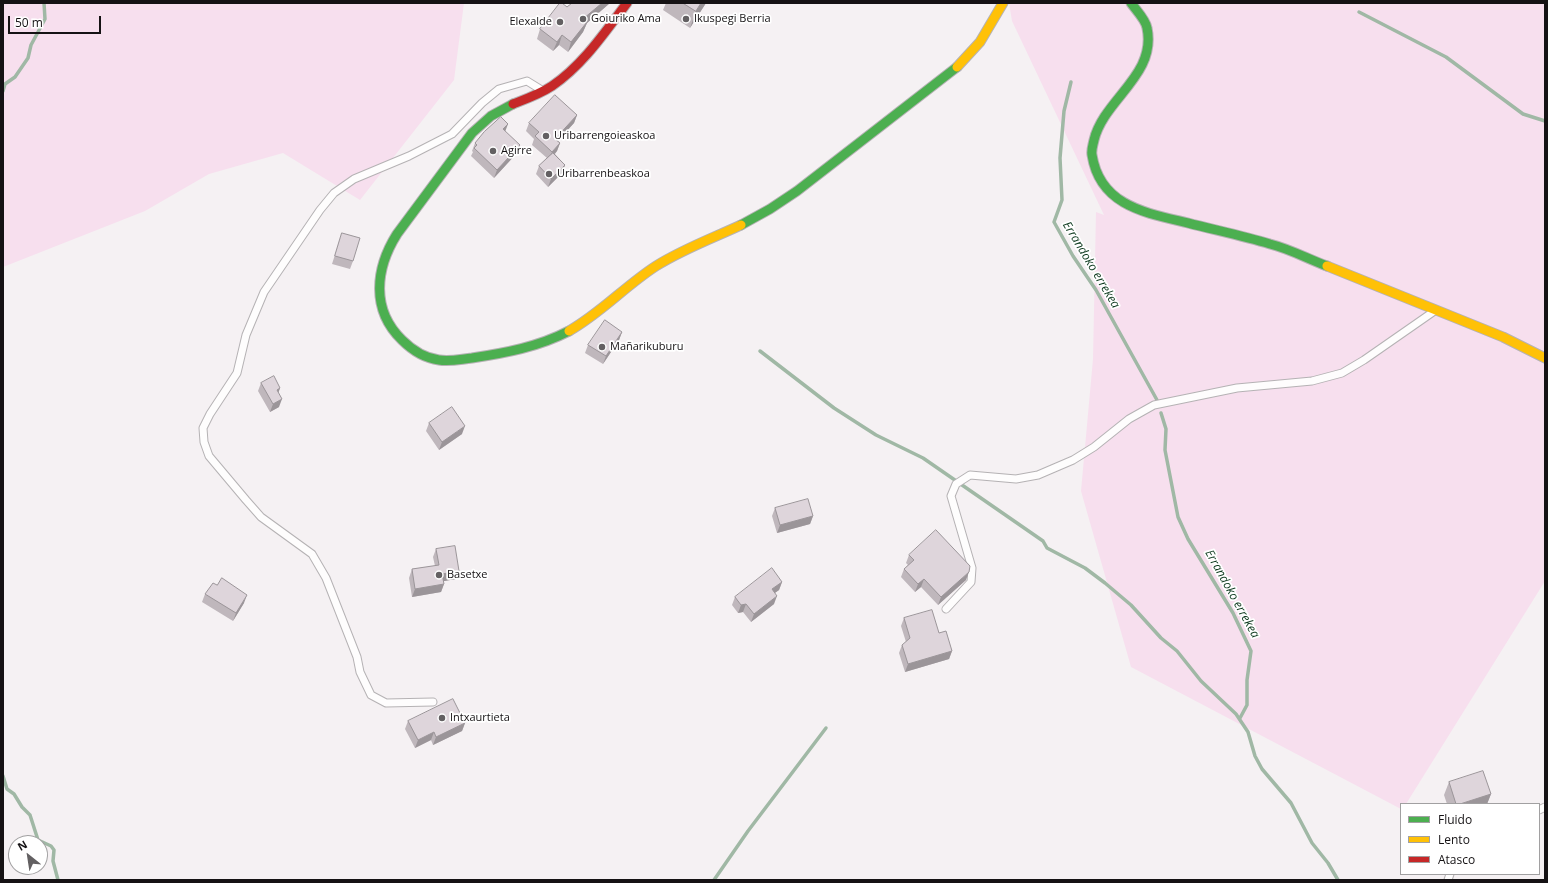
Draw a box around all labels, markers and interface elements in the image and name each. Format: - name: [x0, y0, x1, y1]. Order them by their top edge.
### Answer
- scale bar: [10, 8, 103, 34]
- place label: Goiuriko Ama: [591, 12, 661, 26]
- place label: Ikuspegi Berria: [694, 12, 771, 26]
- text: 50 m: [15, 14, 43, 31]
- marker: Goiuriko Ama: [578, 14, 588, 24]
- marker: Ikuspegi Berria: [681, 14, 691, 24]
- place label: Elexalde: [509, 15, 552, 29]
- marker: Elexalde: [555, 17, 565, 27]
- place label: Uribarrengoieaskoa: [554, 129, 655, 143]
- marker: Uribarrengoieaskoa: [541, 131, 551, 141]
- place label: Agirre: [501, 144, 532, 158]
- marker: Agirre: [488, 146, 498, 156]
- place label: Uribarrenbeaskoa: [557, 167, 650, 181]
- marker: Uribarrenbeaskoa: [544, 169, 554, 179]
- water label: Errandoko errekea: [1059, 219, 1123, 311]
- place label: Mañarikuburu: [610, 340, 683, 354]
- marker: Mañarikuburu: [597, 342, 607, 352]
- water label: Errandoko errekea: [1202, 547, 1262, 641]
- place label: Basetxe: [447, 568, 487, 582]
- marker: Basetxe: [434, 570, 444, 580]
- place label: Intxaurtieta: [450, 711, 510, 725]
- marker: Intxaurtieta: [437, 713, 447, 723]
- legend: [1400, 803, 1540, 875]
- text: Fluido: [1438, 811, 1472, 828]
- text: Lento: [1438, 831, 1470, 848]
- north arrow: [8, 835, 48, 875]
- text: N: [15, 836, 30, 854]
- text: Atasco: [1438, 851, 1475, 868]

